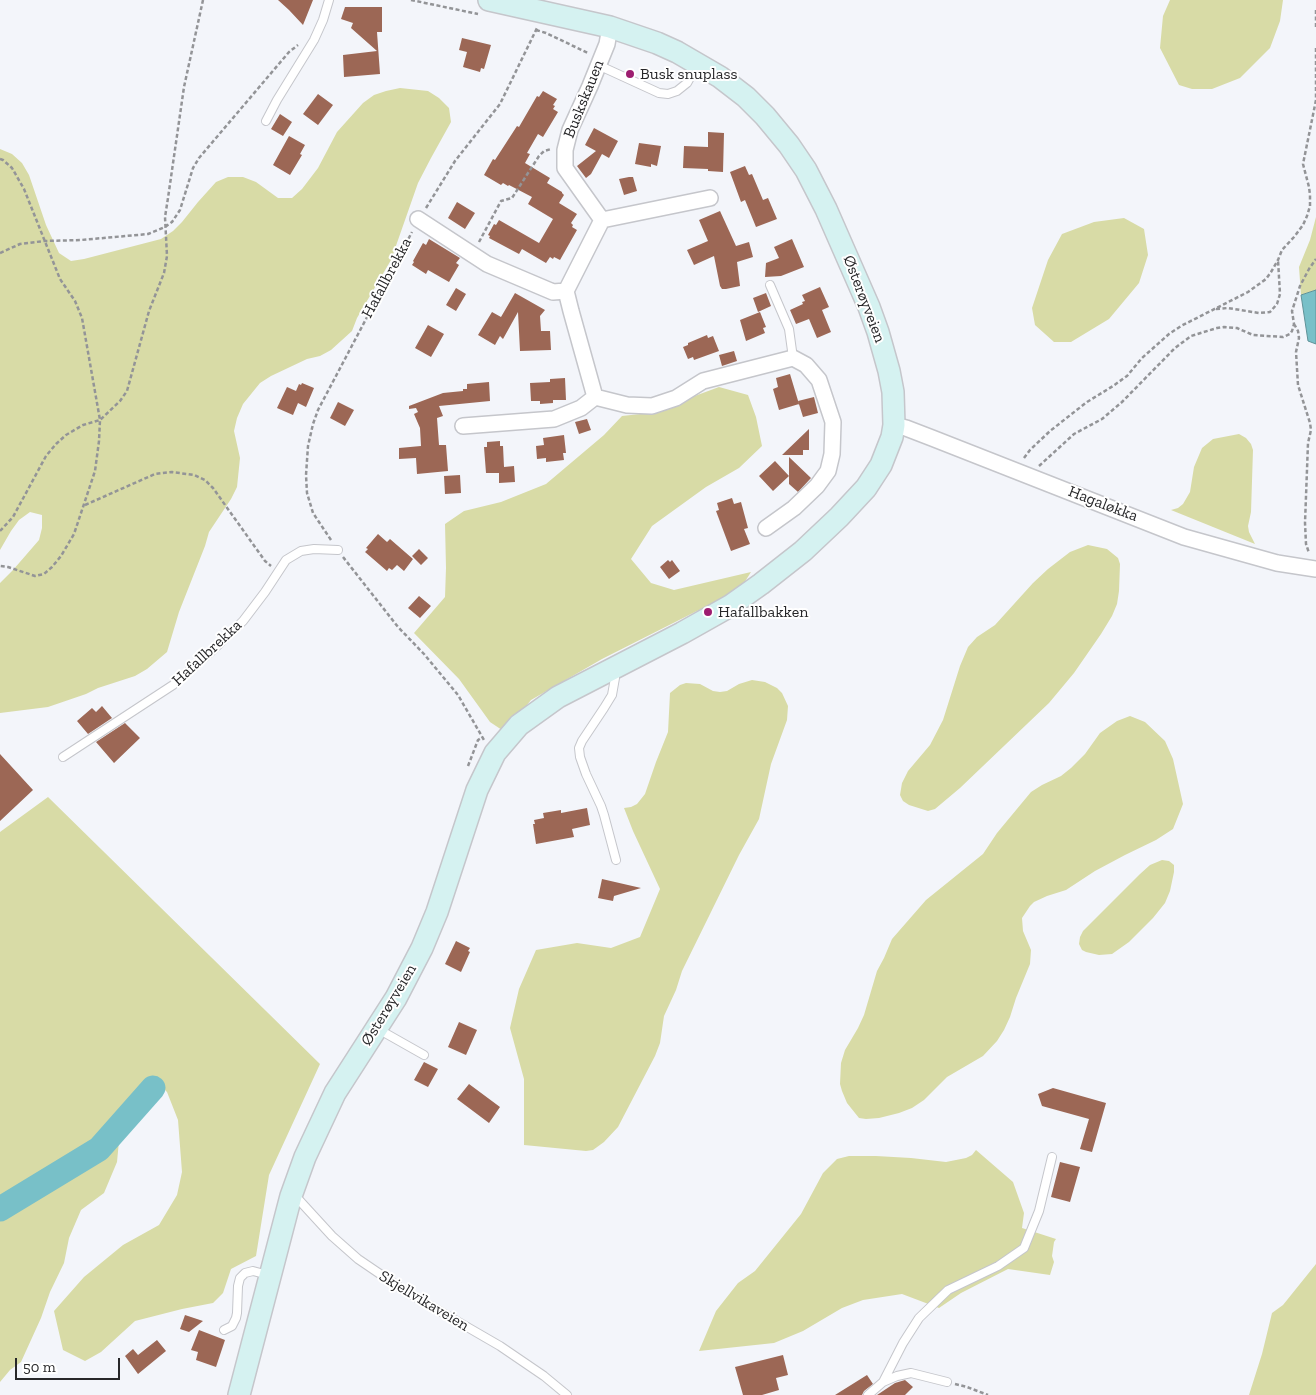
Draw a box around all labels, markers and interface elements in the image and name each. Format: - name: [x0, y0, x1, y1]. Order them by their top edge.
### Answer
- street label: Buskskauen: [560, 57, 608, 141]
- place label: Busk snuplass: [640, 64, 738, 84]
- marker: Busk snuplass: [624, 68, 636, 80]
- street label: Hafallbrekka: [358, 235, 416, 321]
- street label: Østerøyveien: [839, 253, 889, 345]
- street label: Hagaløkka: [1065, 482, 1141, 526]
- place label: Hafallbakken: [718, 602, 808, 622]
- marker: Hafallbakken: [702, 606, 714, 618]
- street label: Hafallbrekka: [168, 616, 246, 690]
- street label: Østerøyveien: [357, 961, 421, 1049]
- street label: Skjellvikaveien: [376, 1267, 472, 1335]
- scale bar: [18, 1348, 122, 1380]
- text: 50 m: [23, 1358, 56, 1376]

